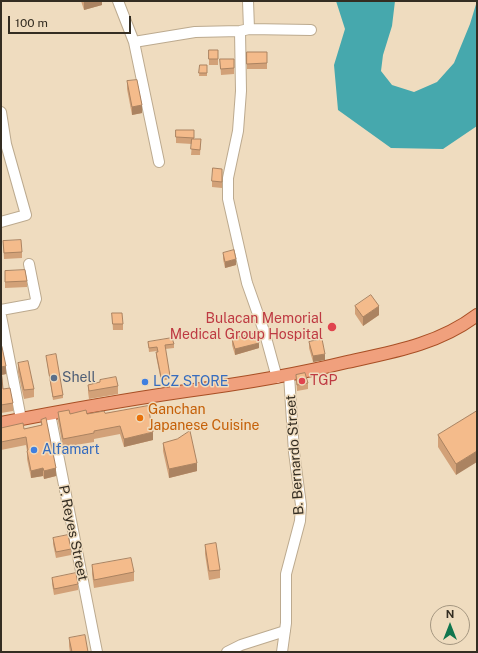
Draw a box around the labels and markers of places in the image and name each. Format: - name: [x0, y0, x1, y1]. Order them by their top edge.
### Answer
- place label: Bulacan Memorial Medical Group Hospital: [170, 311, 323, 344]
- marker: Bulacan Memorial Medical Group Hospital: [326, 321, 338, 333]
- place label: Shell: [62, 370, 96, 386]
- marker: Shell: [49, 373, 59, 383]
- place label: TGP: [310, 373, 337, 389]
- place label: LCZ STORE: [153, 374, 228, 390]
- marker: TGP: [297, 376, 307, 386]
- marker: LCZ STORE: [140, 377, 150, 387]
- place label: Ganchan Japanese Cuisine: [148, 402, 260, 434]
- marker: Ganchan Japanese Cuisine: [135, 413, 145, 423]
- place label: Alfamart: [42, 442, 100, 458]
- marker: Alfamart: [29, 445, 39, 455]

